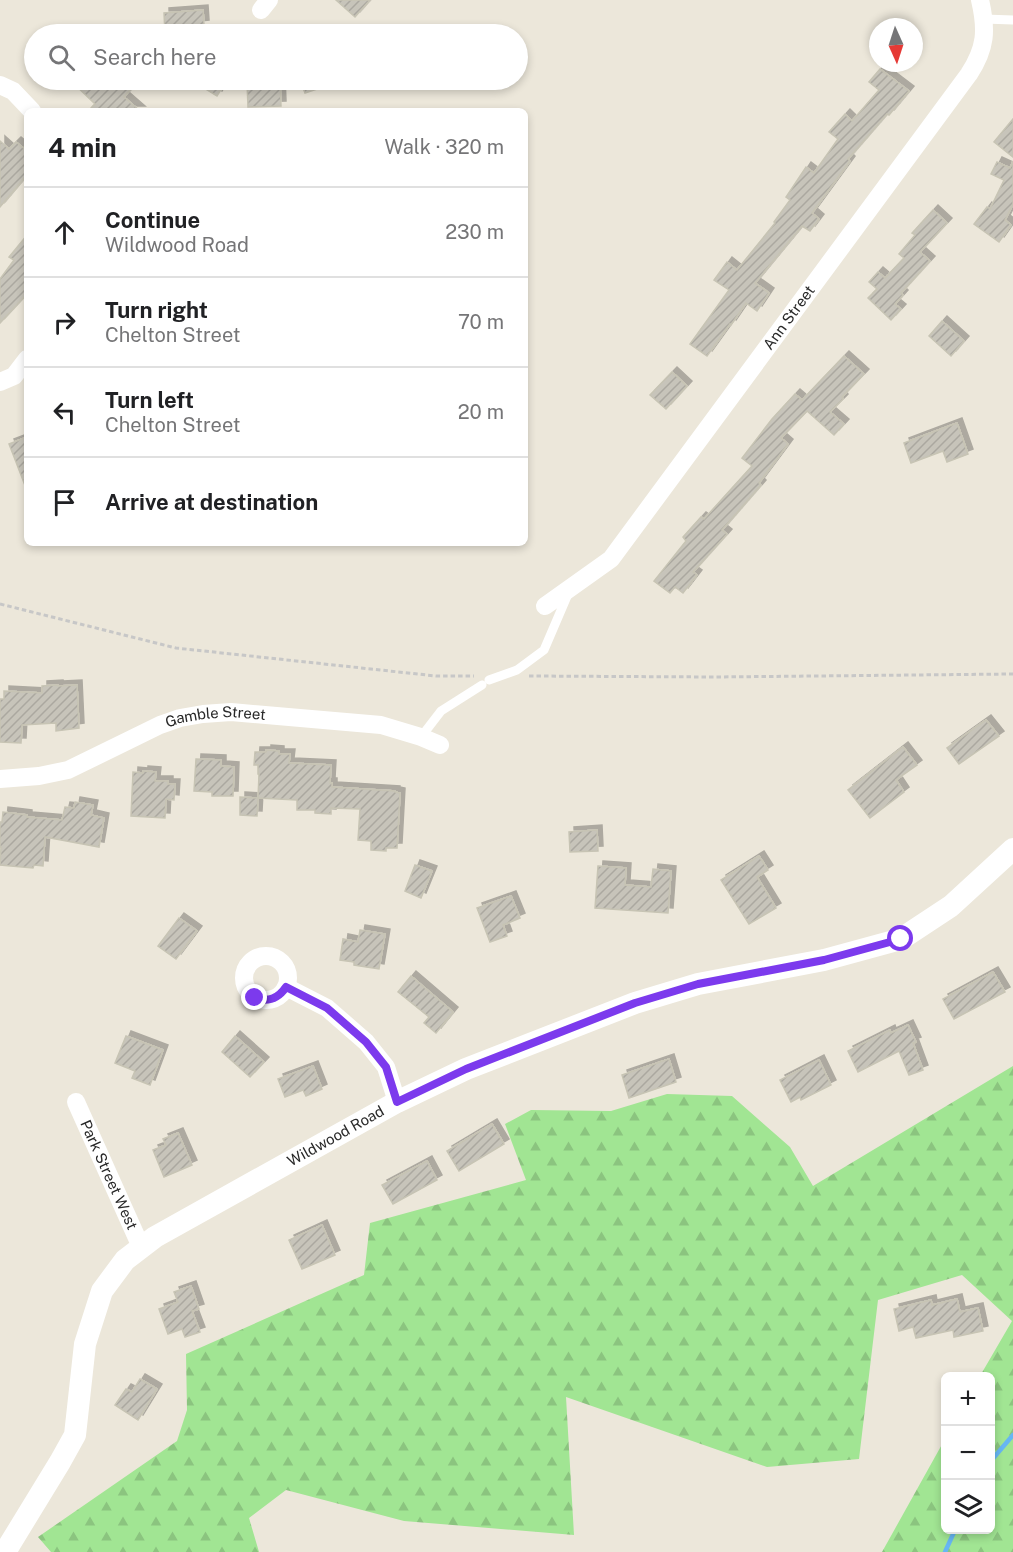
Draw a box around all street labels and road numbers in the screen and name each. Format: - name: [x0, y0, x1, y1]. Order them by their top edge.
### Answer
- street label: Ann Street: [759, 282, 818, 353]
- street label: Gamble Street: [163, 703, 267, 731]
- street label: Wildwood Road: [284, 1102, 387, 1169]
- street label: Park Street West: [77, 1117, 141, 1232]

